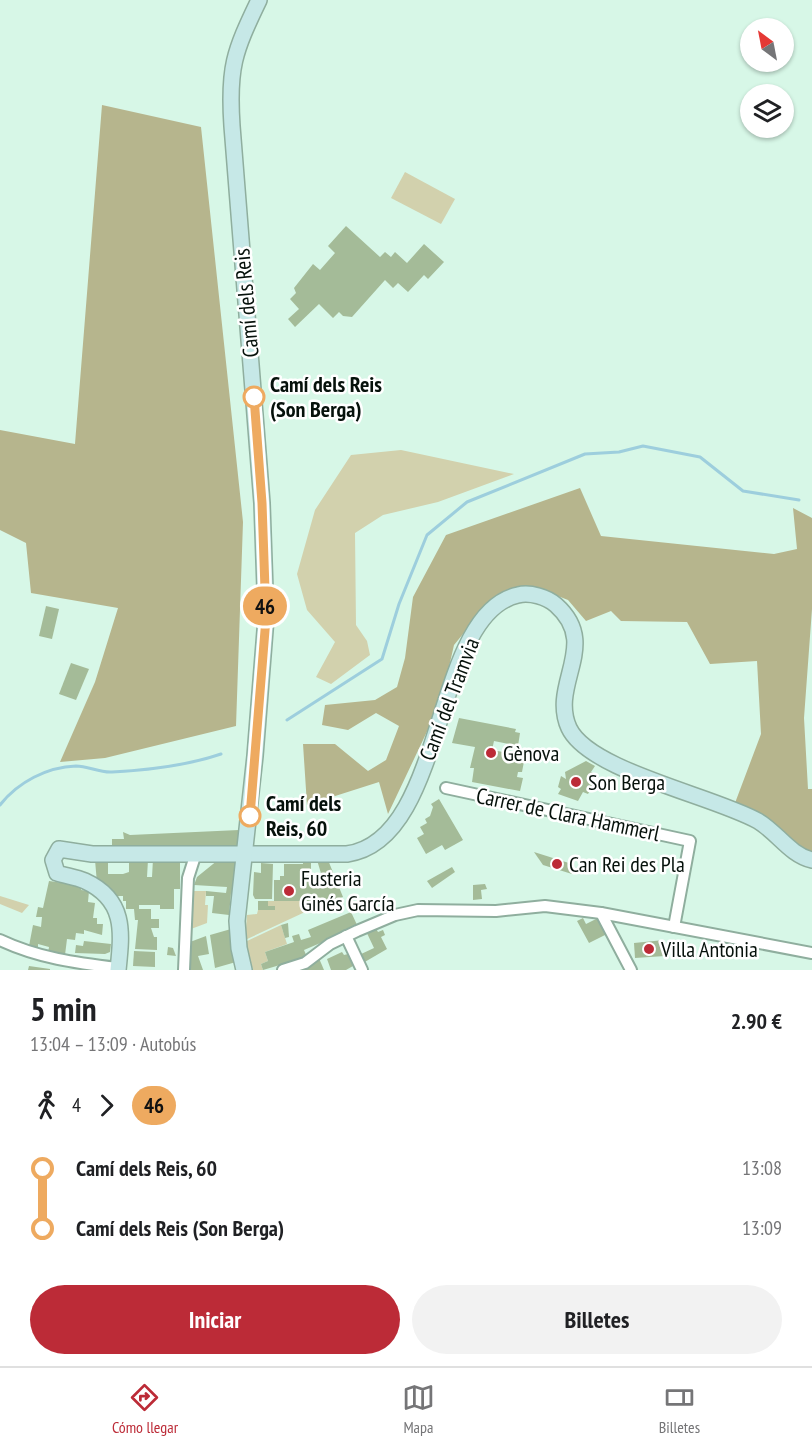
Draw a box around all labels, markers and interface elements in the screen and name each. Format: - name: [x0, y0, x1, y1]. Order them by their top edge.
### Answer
- north arrow: [740, 18, 794, 72]
- map controls: [740, 18, 794, 138]
- button: layers: [740, 84, 794, 138]
- street label: Camí dels Reis: [227, 247, 265, 359]
- place label: Camí dels Reis (Son Berga): [270, 370, 382, 423]
- marker: Camí dels Reis (Son Berga): [243, 386, 265, 408]
- line badge: 46: [238, 586, 292, 626]
- text: 46: [255, 593, 275, 620]
- street label: Camí del Tramvia: [413, 634, 485, 764]
- place label: Gènova: [503, 739, 559, 767]
- marker: Gènova: [484, 746, 498, 760]
- place label: Son Berga: [588, 768, 665, 796]
- marker: Son Berga: [569, 775, 583, 789]
- street label: Carrer de Clara Hammerl: [474, 781, 663, 847]
- place label: Camí dels Reis, 60: [266, 789, 342, 842]
- marker: Camí dels Reis, 60: [239, 805, 261, 827]
- place label: Can Rei des Pla: [569, 850, 685, 878]
- marker: Can Rei des Pla: [550, 857, 564, 871]
- place label: Fusteria Ginés García: [301, 864, 395, 917]
- marker: Fusteria Ginés García: [282, 884, 296, 898]
- place label: Villa Antonia: [660, 935, 758, 963]
- marker: Villa Antonia: [642, 942, 656, 956]
- text: 5 min: [30, 987, 97, 1030]
- text: 2.90 €: [731, 1007, 782, 1035]
- text: 13:04 – 13:09 · Autobús: [30, 1031, 196, 1057]
- icon: walk: [30, 1089, 63, 1122]
- icon: forward: [90, 1089, 123, 1122]
- text: 4: [72, 1092, 81, 1118]
- text: 46: [144, 1092, 164, 1119]
- text: Camí dels Reis, 60: [76, 1154, 217, 1182]
- text: 13:08: [742, 1155, 782, 1181]
- text: Camí dels Reis (Son Berga): [76, 1214, 284, 1242]
- text: 13:09: [742, 1215, 782, 1241]
- button: Iniciar: [30, 1285, 400, 1354]
- button: Billetes: [412, 1285, 782, 1354]
- tab: Cómo llegar: [112, 1381, 178, 1437]
- tab: Mapa: [402, 1381, 435, 1437]
- tab: Billetes: [659, 1381, 700, 1437]

